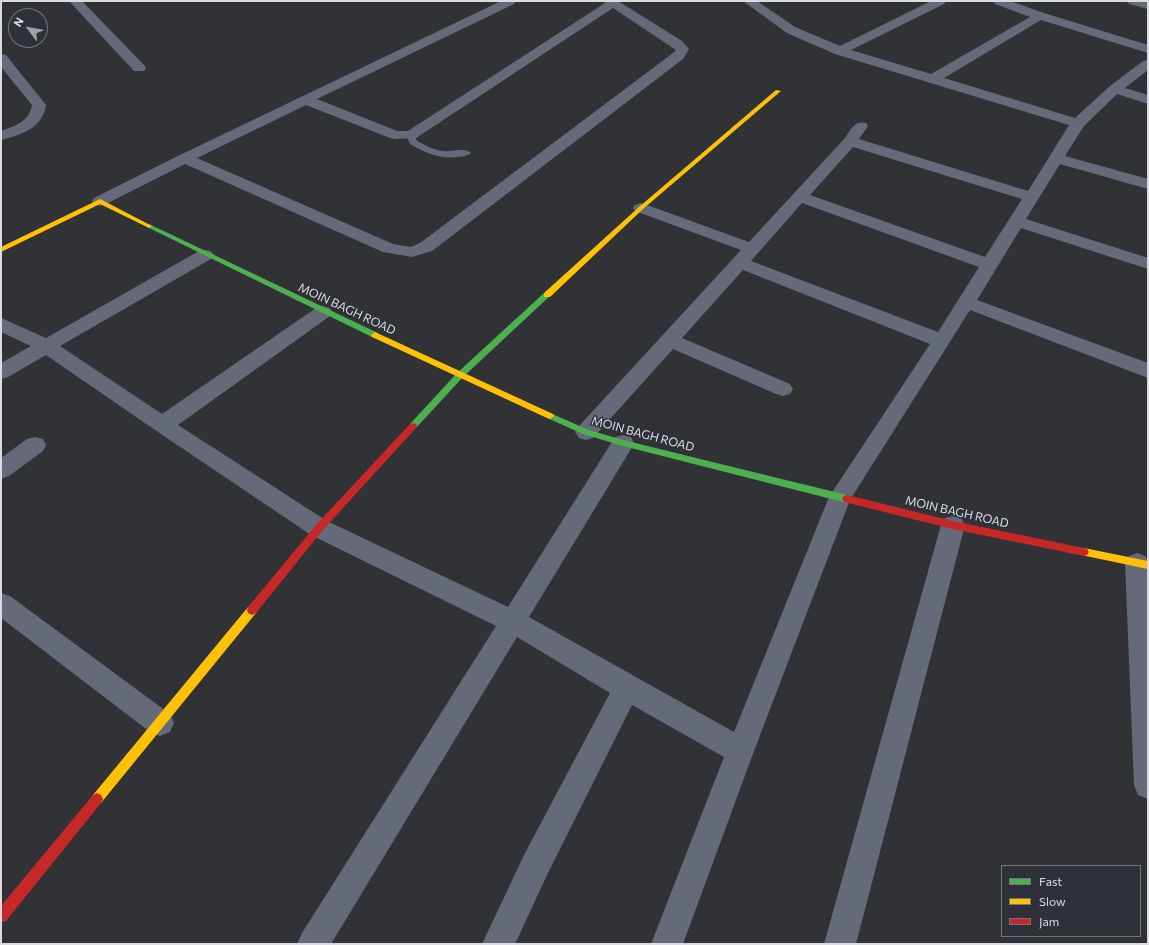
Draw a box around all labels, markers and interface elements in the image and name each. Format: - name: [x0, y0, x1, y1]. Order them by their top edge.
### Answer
- north arrow: [8, 8, 48, 48]
- text: N: [11, 15, 26, 29]
- street label: MOIN BAGH ROAD: [296, 280, 398, 338]
- street label: MOIN BAGH ROAD: [590, 413, 696, 455]
- street label: MOIN BAGH ROAD: [904, 493, 1010, 531]
- legend: [1001, 865, 1141, 937]
- text: Fast: [1039, 874, 1062, 888]
- text: Slow: [1039, 894, 1066, 908]
- text: Jam: [1039, 914, 1059, 928]

